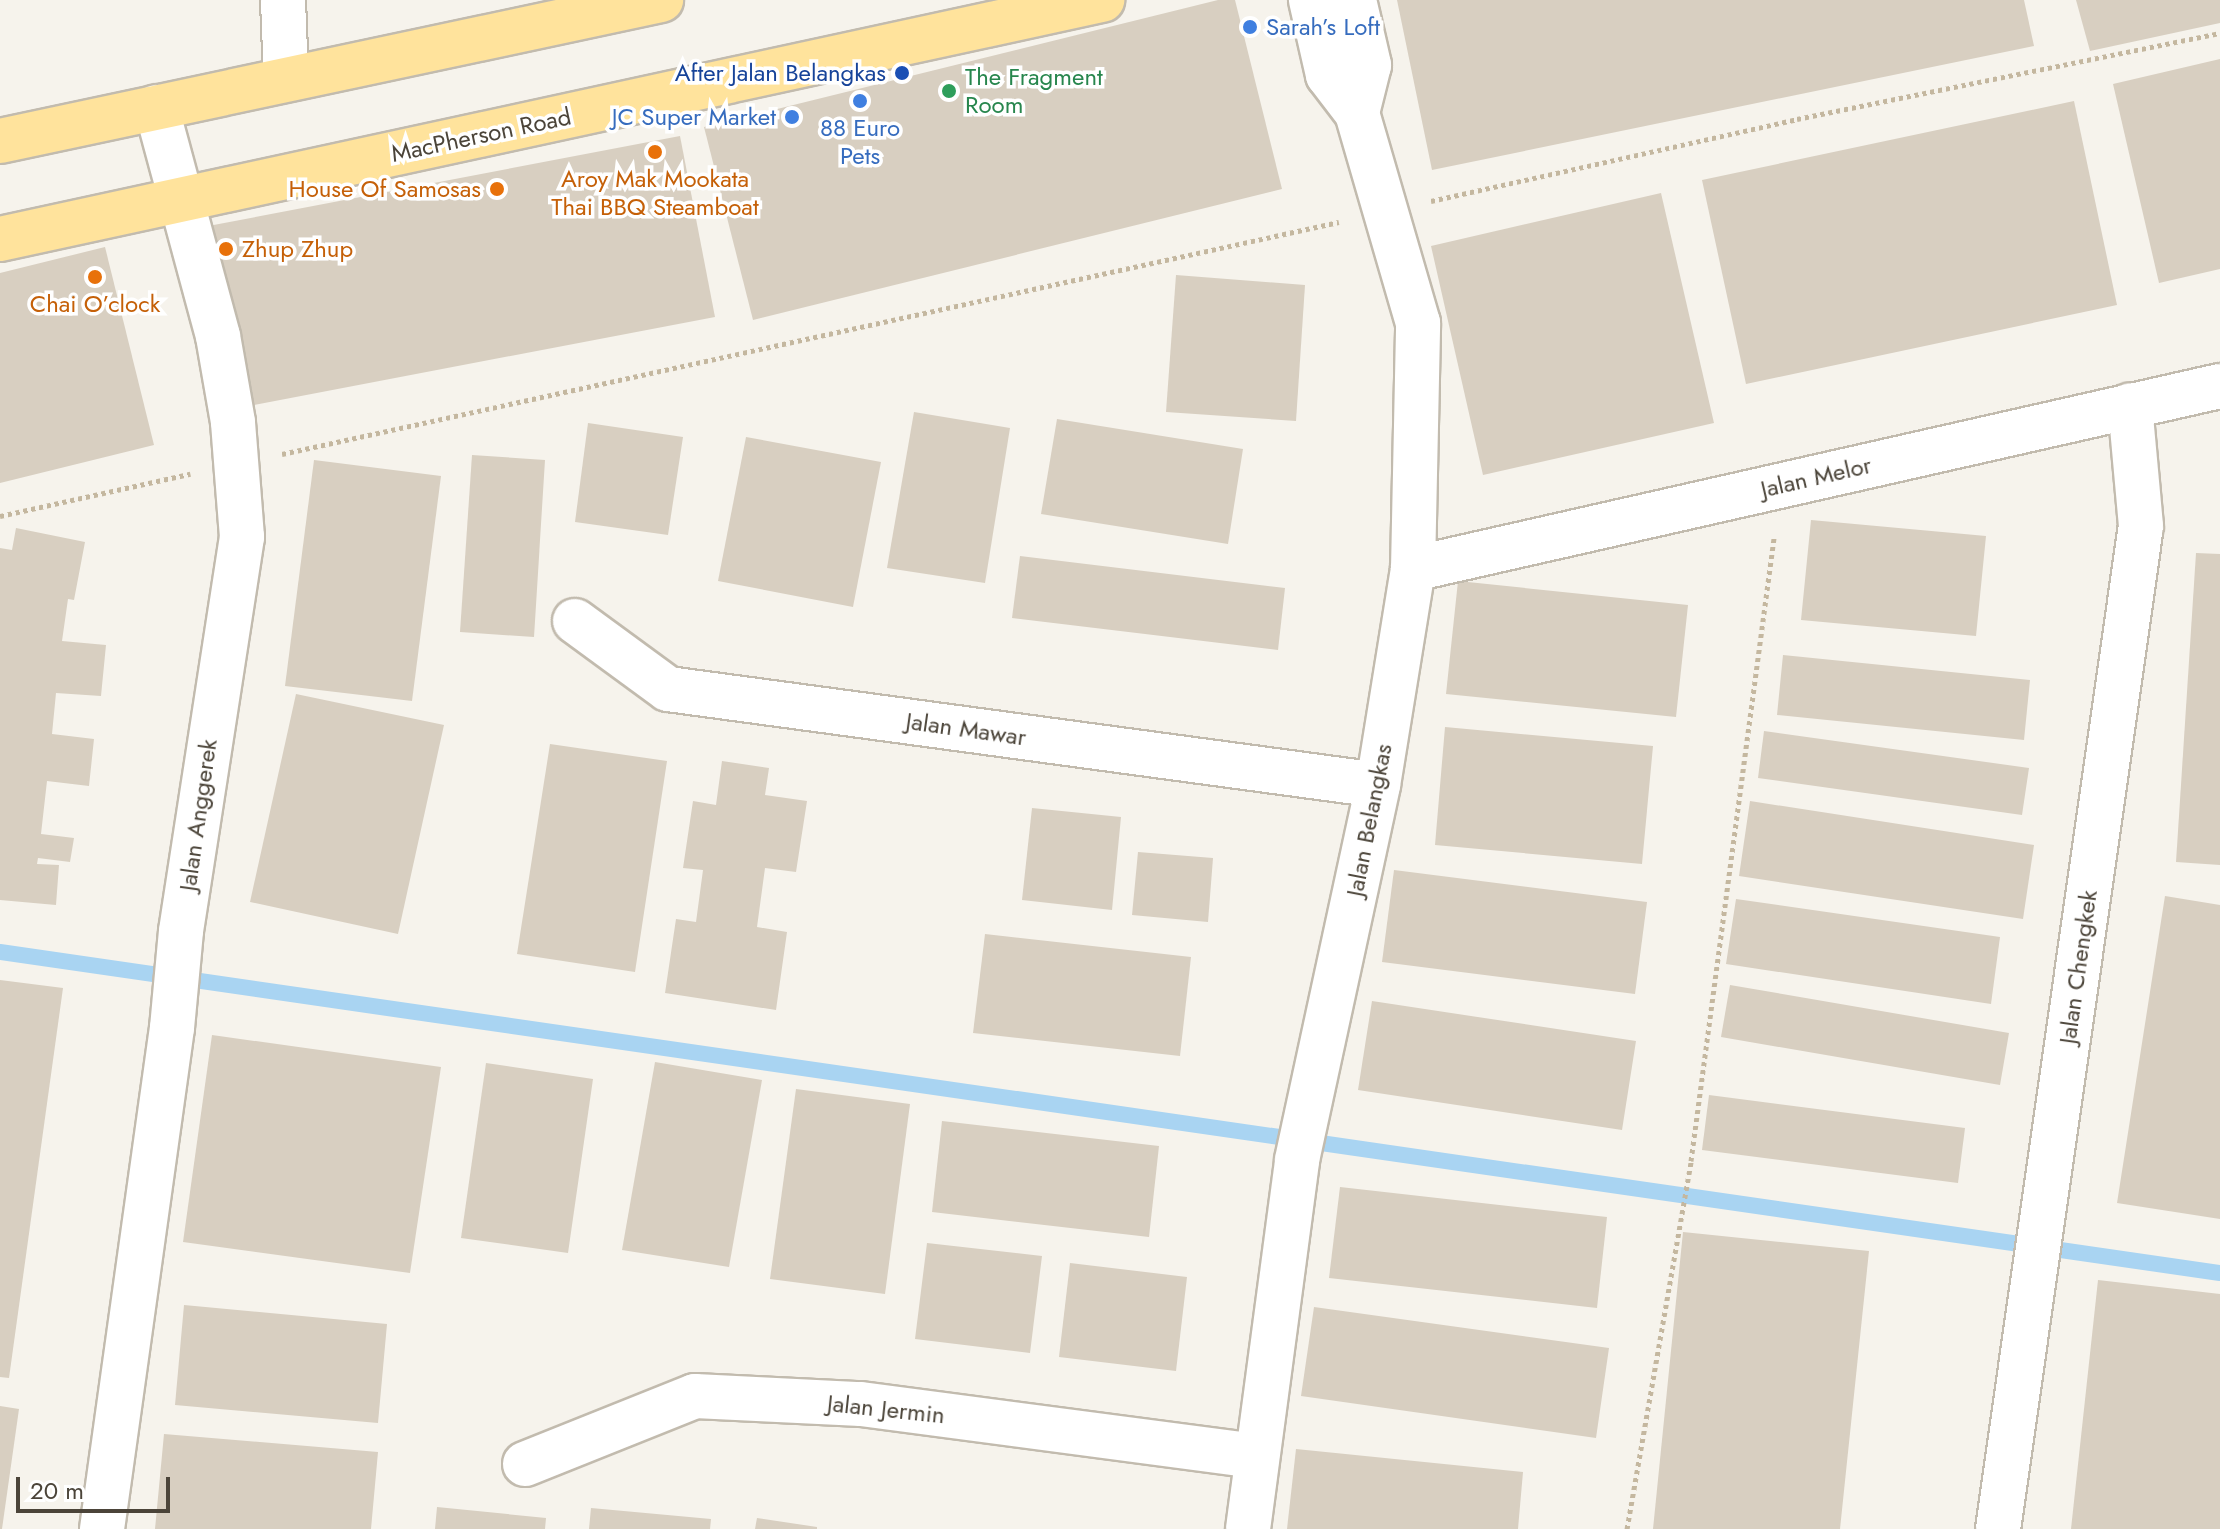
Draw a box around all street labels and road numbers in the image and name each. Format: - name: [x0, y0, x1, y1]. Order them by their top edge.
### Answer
- street label: MacPherson Road: [388, 102, 574, 168]
- street label: Jalan Melor: [1758, 450, 1874, 504]
- street label: Jalan Mawar: [904, 706, 1028, 752]
- street label: Jalan Anggerek: [173, 737, 223, 893]
- street label: Jalan Belangkas: [1340, 741, 1398, 899]
- street label: Jalan Chengkek: [2053, 888, 2103, 1046]
- street label: Jalan Jermin: [826, 1389, 946, 1429]

